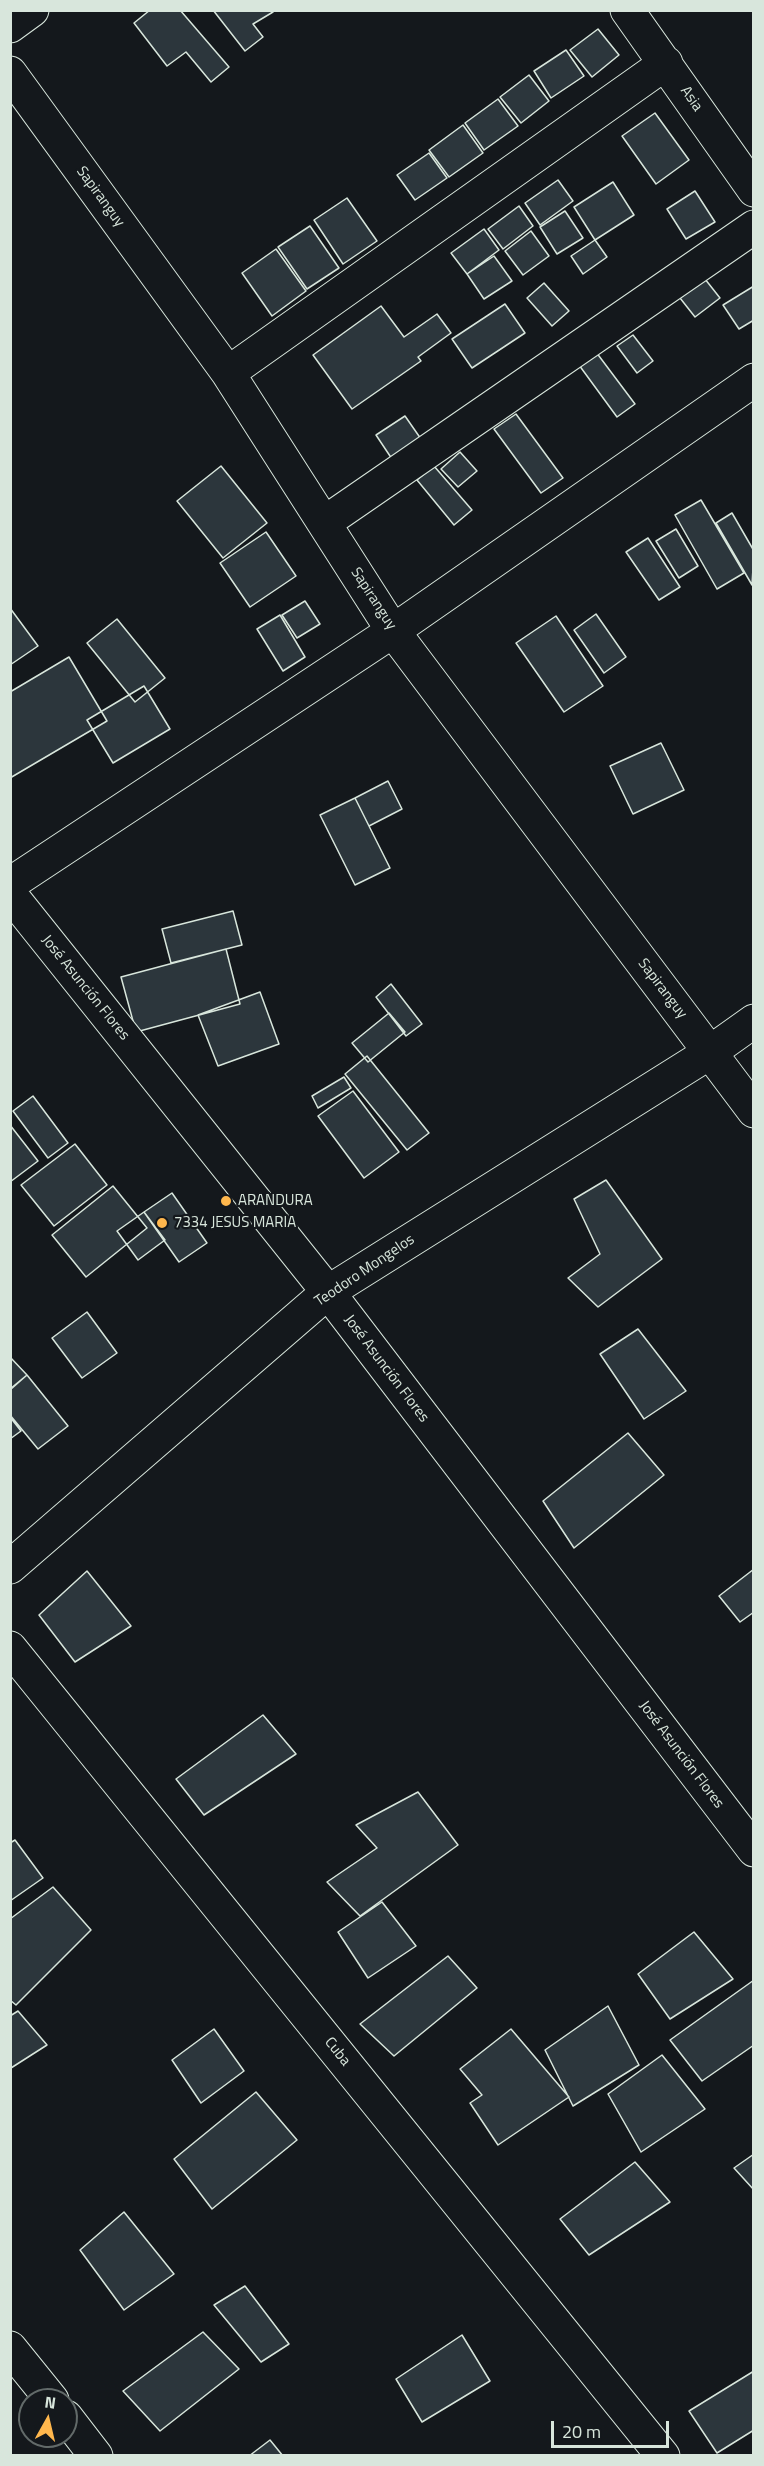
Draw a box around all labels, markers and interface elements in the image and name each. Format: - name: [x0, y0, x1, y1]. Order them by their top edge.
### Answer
- street label: Asia: [676, 83, 706, 115]
- street label: Sapiranguy: [72, 163, 128, 231]
- street label: Sapiranguy: [346, 565, 400, 633]
- street label: José Asunción Flores: [37, 932, 133, 1044]
- street label: Sapiranguy: [634, 955, 690, 1023]
- place label: ARANDURA: [238, 1192, 313, 1210]
- marker: ARANDURA: [219, 1194, 233, 1208]
- place label: 7334 JESUS MARIA: [174, 1214, 296, 1232]
- marker: 7334 JESUS MARIA: [155, 1216, 169, 1230]
- street label: Teodoro Mongelos: [312, 1231, 418, 1311]
- street label: José Asunción Flores: [340, 1312, 432, 1426]
- street label: José Asunción Flores: [635, 1698, 727, 1812]
- street label: Cuba: [320, 2034, 354, 2070]
- north arrow: [18, 2388, 78, 2448]
- text: N: [43, 2390, 57, 2415]
- scale bar: [554, 2409, 672, 2447]
- text: 20 m: [562, 2418, 601, 2445]

